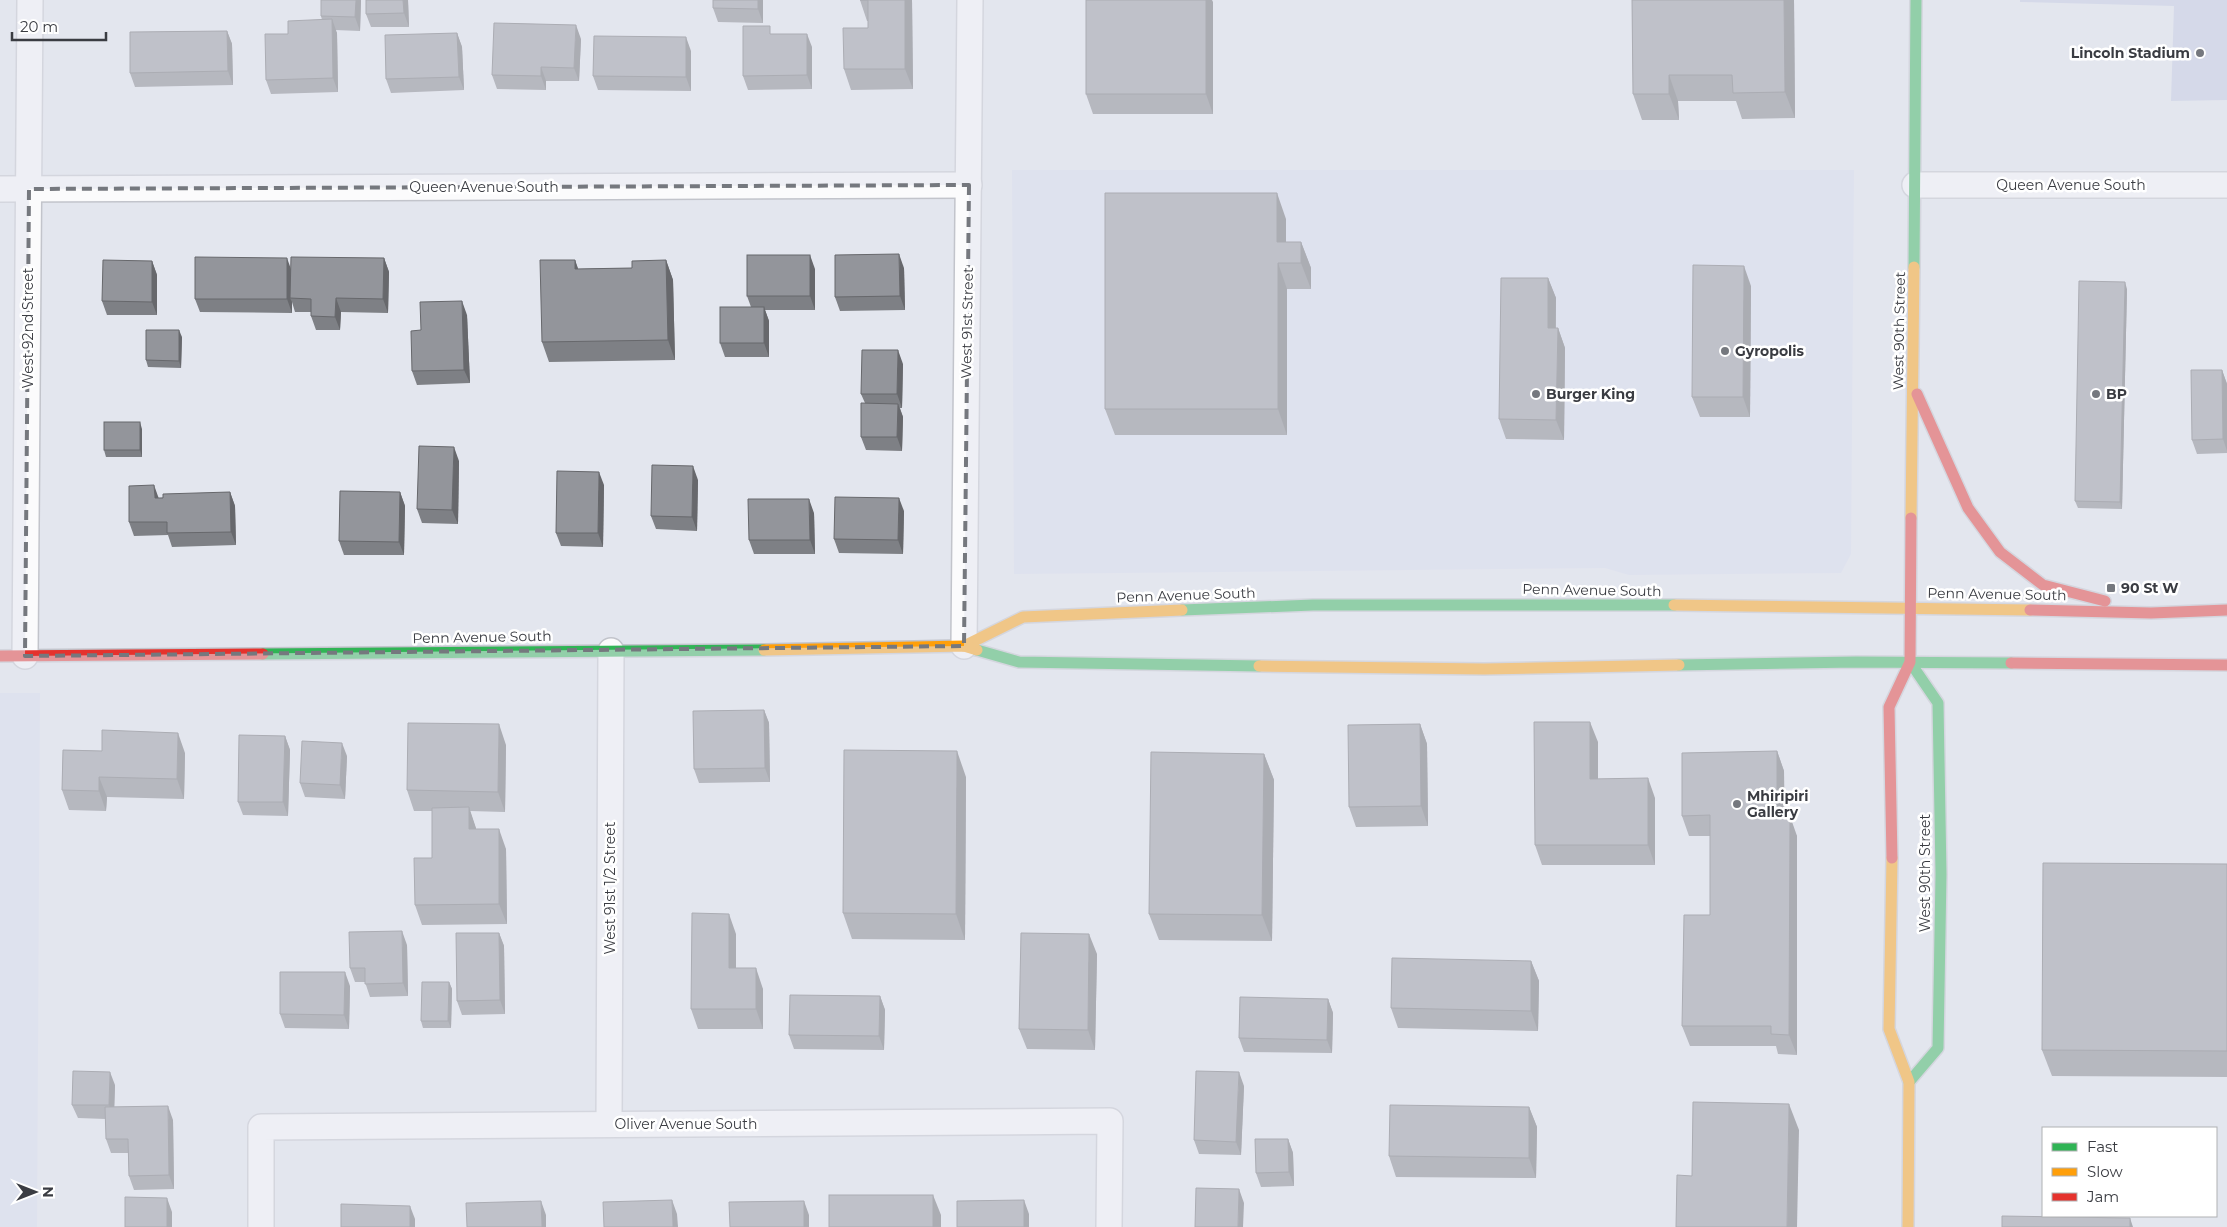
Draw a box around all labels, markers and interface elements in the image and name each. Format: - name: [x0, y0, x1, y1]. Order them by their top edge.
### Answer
- scale bar: [12, 10, 106, 42]
- text: 20 m: [20, 17, 58, 36]
- place label: Lincoln Stadium: [2071, 44, 2190, 62]
- marker: Lincoln Stadium: [2194, 47, 2206, 59]
- street label: Queen Avenue South: [1996, 176, 2146, 194]
- street label: Queen Avenue South: [409, 178, 559, 196]
- street label: West 92nd Street: [19, 267, 37, 388]
- street label: West 91st Street: [957, 267, 977, 379]
- street label: West 90th Street: [1889, 271, 1909, 390]
- place label: Gyropolis: [1735, 342, 1805, 360]
- marker: Gyropolis: [1719, 345, 1731, 357]
- place label: Burger King: [1546, 385, 1635, 403]
- place label: BP: [2106, 385, 2127, 403]
- marker: Burger King: [1530, 388, 1542, 400]
- marker: BP: [2090, 388, 2102, 400]
- place label: 90 St W: [2121, 579, 2179, 597]
- street label: Penn Avenue South: [1522, 580, 1662, 600]
- marker: 90 St W: [2105, 582, 2117, 594]
- street label: Penn Avenue South: [1116, 584, 1256, 606]
- street label: Penn Avenue South: [1927, 584, 2067, 604]
- street label: Penn Avenue South: [412, 627, 552, 647]
- place label: Mhiripiri Gallery: [1747, 787, 1809, 821]
- marker: Mhiripiri Gallery: [1731, 798, 1743, 810]
- street label: West 90th Street: [1916, 813, 1934, 932]
- street label: West 91st 1/2 Street: [601, 821, 619, 954]
- street label: Oliver Avenue South: [615, 1115, 757, 1133]
- legend: [2042, 1127, 2217, 1217]
- text: Fast: [2087, 1137, 2118, 1156]
- text: Slow: [2087, 1162, 2123, 1181]
- north arrow: [10, 1167, 60, 1217]
- text: N: [39, 1186, 57, 1198]
- text: Jam: [2086, 1187, 2119, 1206]

